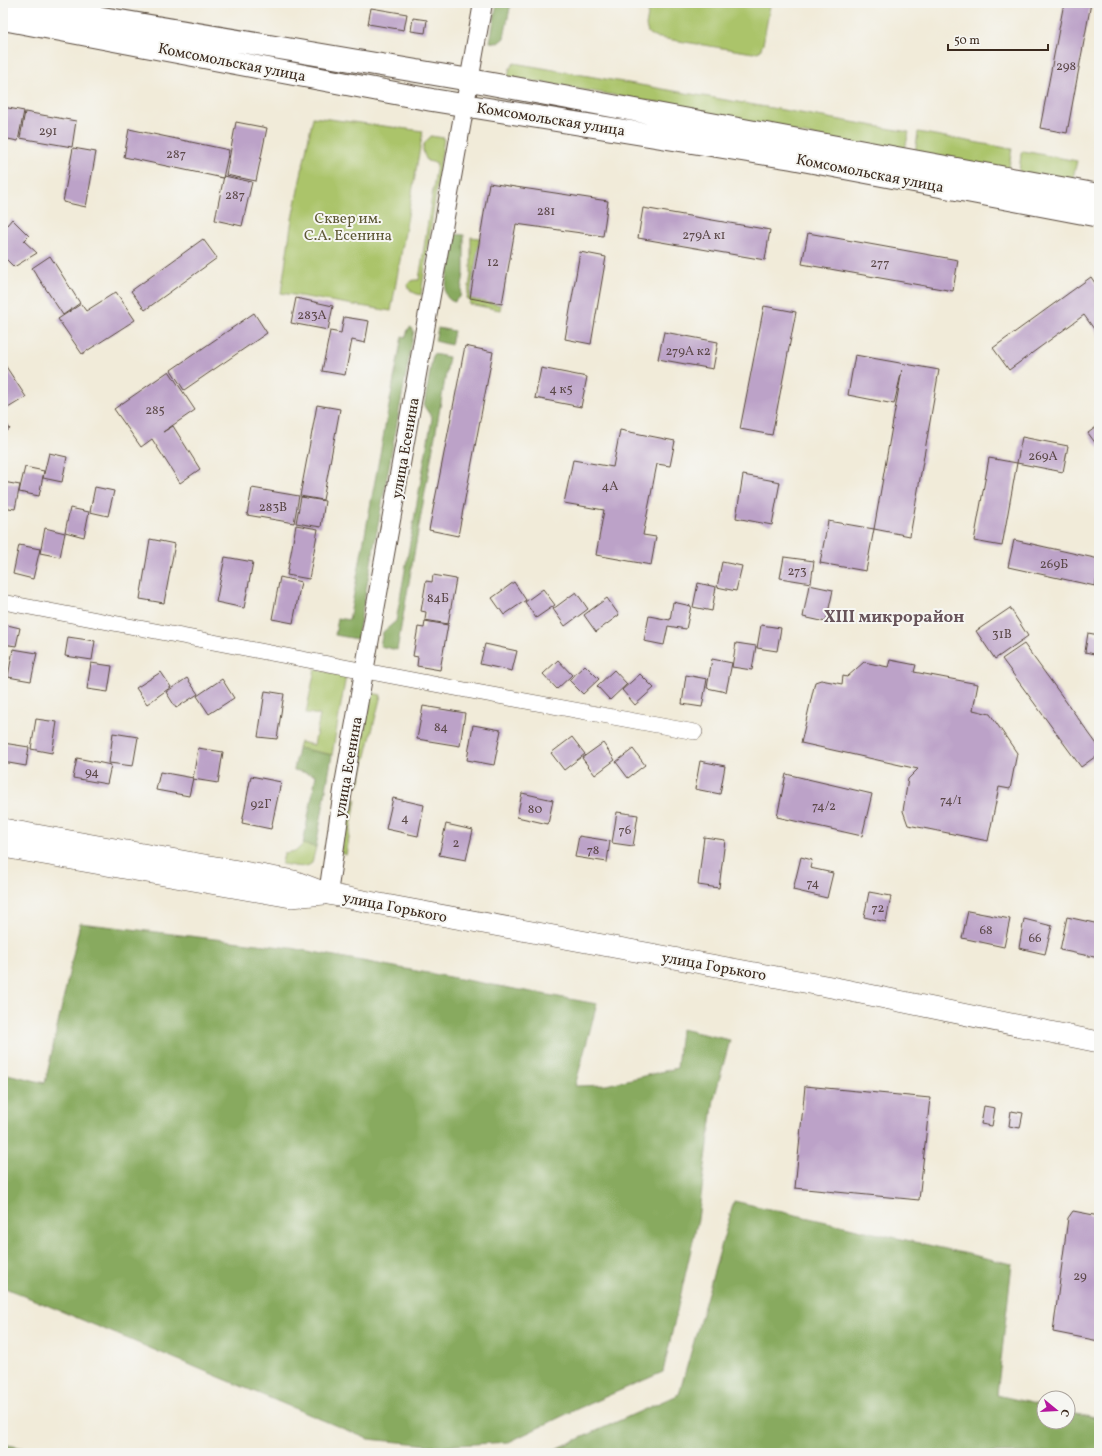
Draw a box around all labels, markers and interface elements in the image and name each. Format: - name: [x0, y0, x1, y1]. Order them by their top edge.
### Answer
- scale bar: [948, 26, 1048, 52]
- text: 50 m: [954, 33, 980, 49]
- street label: Комсомольская улица: [156, 39, 307, 88]
- house number: 298: [1056, 58, 1076, 76]
- street label: Комсомольская улица: [475, 98, 627, 143]
- house number: 291: [39, 123, 57, 141]
- house number: 287: [166, 146, 186, 164]
- street label: Комсомольская улица: [794, 150, 945, 199]
- house number: 287: [225, 187, 245, 205]
- house number: 281: [537, 203, 555, 221]
- park label: Сквер им. С.А. Есенина: [304, 209, 392, 247]
- house number: 279А к1: [682, 227, 726, 245]
- house number: 12: [487, 254, 499, 272]
- house number: 277: [870, 255, 890, 273]
- house number: 283А: [297, 307, 327, 325]
- house number: 279А к2: [665, 343, 711, 361]
- house number: 4 к5: [549, 381, 573, 399]
- street label: улица Есенина: [387, 396, 426, 501]
- house number: 285: [145, 402, 165, 420]
- house number: 269А: [1028, 448, 1058, 466]
- house number: 4А: [602, 478, 618, 496]
- house number: 283В: [259, 499, 287, 517]
- house number: 269Б: [1040, 556, 1068, 574]
- house number: 273: [787, 563, 807, 581]
- house number: 84Б: [427, 590, 449, 608]
- district label: XIII микрорайон: [824, 606, 964, 629]
- house number: 31В: [992, 626, 1012, 644]
- street label: улица Есенина: [330, 715, 369, 820]
- house number: 84: [434, 719, 448, 737]
- house number: 94: [85, 764, 99, 782]
- house number: 74/1: [940, 792, 962, 810]
- house number: 92Г: [250, 796, 272, 814]
- house number: 74/2: [812, 798, 836, 816]
- house number: 80: [528, 801, 542, 819]
- house number: 4: [401, 810, 409, 828]
- house number: 76: [619, 822, 632, 840]
- house number: 2: [453, 835, 460, 853]
- house number: 78: [587, 842, 599, 860]
- house number: 74: [807, 875, 820, 893]
- street label: улица Горького: [341, 888, 449, 929]
- house number: 72: [871, 900, 885, 918]
- house number: 68: [979, 922, 993, 940]
- house number: 66: [1028, 930, 1042, 948]
- street label: улица Горького: [660, 948, 768, 987]
- house number: 29: [1073, 1268, 1087, 1286]
- north arrow: [1036, 1390, 1076, 1430]
- text: С: [1056, 1407, 1072, 1418]

